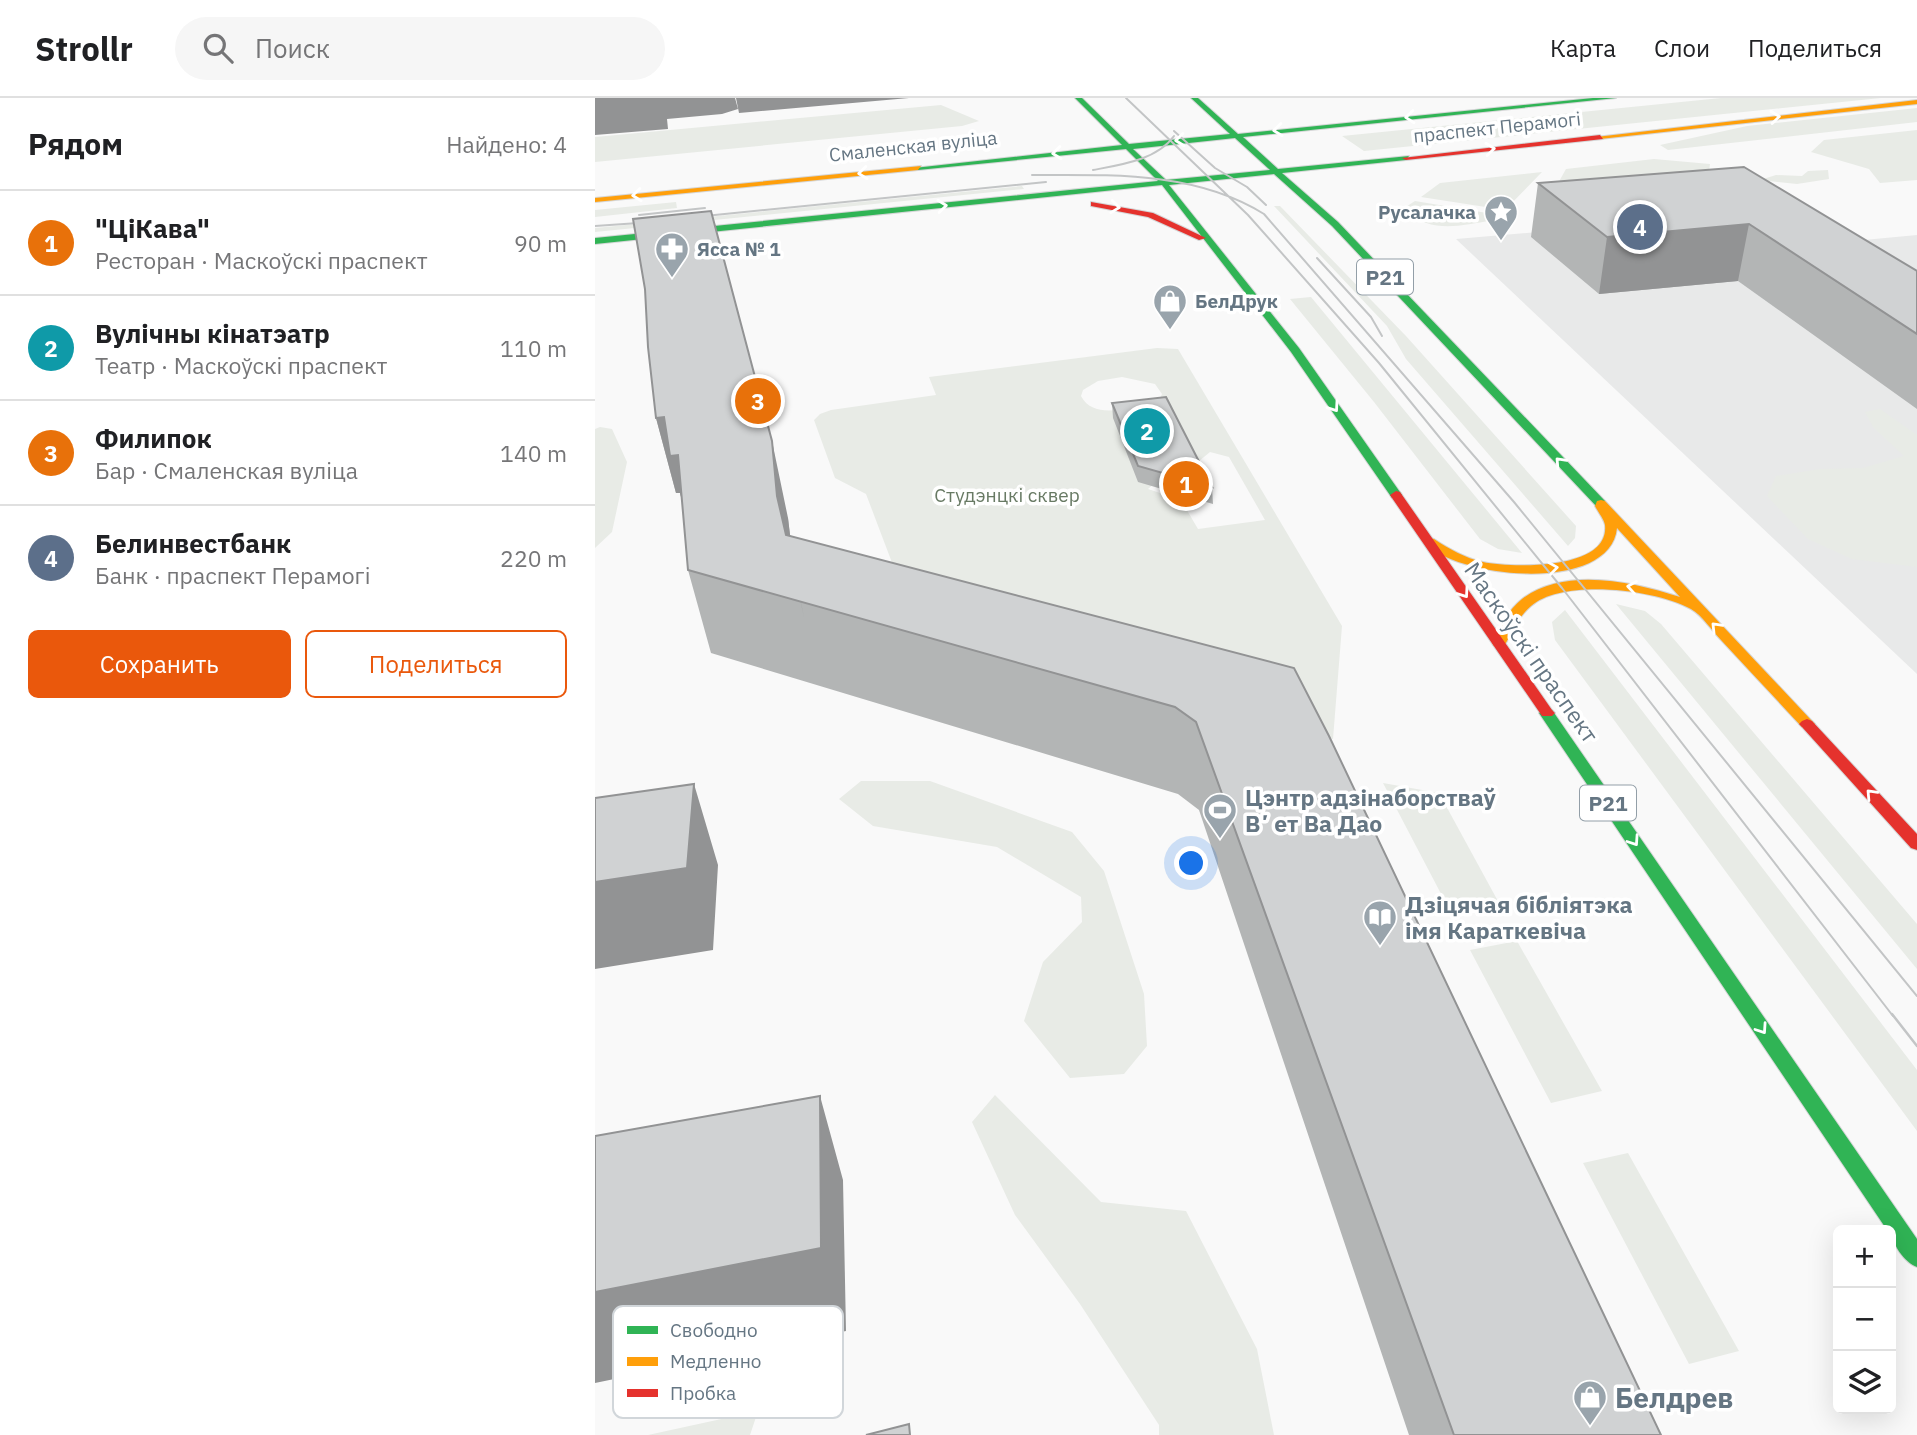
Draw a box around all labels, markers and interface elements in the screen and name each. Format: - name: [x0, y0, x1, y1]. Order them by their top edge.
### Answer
- search box: [175, 17, 665, 80]
- text: Strollr: [35, 27, 133, 70]
- icon: search: [199, 29, 237, 67]
- text: Поиск: [255, 31, 330, 65]
- text: Карта: [1550, 32, 1616, 64]
- text: Слои: [1654, 32, 1710, 64]
- text: Поделиться: [1748, 32, 1882, 64]
- street label: праспект Перамогі: [1412, 106, 1582, 148]
- one-way arrow: [1404, 110, 1416, 125]
- one-way arrow: [1769, 110, 1781, 125]
- one-way arrow: [1273, 122, 1284, 137]
- text: Рядом: [28, 124, 123, 163]
- street label: Смаленская вуліца: [828, 125, 998, 167]
- text: Найдено: 4: [446, 129, 567, 159]
- one-way arrow: [1174, 133, 1186, 148]
- one-way arrow: [1484, 142, 1496, 157]
- one-way arrow: [1051, 145, 1062, 160]
- one-way arrow: [858, 165, 869, 180]
- one-way arrow: [631, 188, 643, 203]
- place icon: Русалачка: [1482, 193, 1520, 242]
- one-way arrow: [937, 198, 948, 213]
- one-way arrow: [1110, 199, 1121, 214]
- place label: Русалачка: [1378, 200, 1476, 224]
- pin: 4: [1617, 201, 1663, 253]
- text: "ЦіКава": [95, 211, 210, 245]
- text: 1: [44, 228, 58, 258]
- text: 90 m: [514, 228, 567, 258]
- pharmacy icon: Ясса № 1: [653, 230, 691, 279]
- place label: Ясса № 1: [697, 237, 781, 261]
- text: Ресторан · Маскоўскі праспект: [95, 245, 428, 275]
- road number: Р21: [1357, 260, 1413, 294]
- shop icon: БелДрук: [1151, 282, 1189, 331]
- place label: БелДрук: [1195, 289, 1278, 313]
- text: Вулічны кінатэатр: [95, 316, 330, 350]
- text: 2: [44, 333, 58, 363]
- text: 110 m: [500, 333, 567, 363]
- text: Театр · Маскоўскі праспект: [95, 350, 387, 380]
- pin: 3: [735, 375, 781, 427]
- one-way arrow: [1326, 399, 1339, 412]
- pin: 2: [1124, 405, 1170, 457]
- text: Филипок: [95, 421, 212, 455]
- text: 3: [44, 438, 58, 468]
- text: 140 m: [500, 438, 567, 468]
- text: Бар · Смаленская вуліца: [95, 455, 358, 485]
- one-way arrow: [1555, 457, 1568, 470]
- pin: 1: [1163, 458, 1209, 510]
- park label: Студэнцкі сквер: [934, 483, 1080, 507]
- text: Белинвестбанк: [95, 526, 291, 560]
- text: 4: [44, 543, 58, 573]
- text: 220 m: [500, 543, 567, 573]
- street label: Маскоўскі праспект: [1458, 556, 1606, 748]
- text: Банк · праспект Перамогі: [95, 560, 370, 590]
- one-way arrow: [1547, 561, 1558, 576]
- one-way arrow: [1626, 580, 1638, 595]
- one-way arrow: [1456, 585, 1468, 598]
- one-way arrow: [1712, 622, 1725, 635]
- button: Сохранить: [28, 630, 291, 698]
- button: Поделиться: [305, 630, 567, 698]
- place label: Цэнтр адзінаборстваў Вʼет Ва Дао: [1245, 782, 1497, 838]
- road number: Р21: [1580, 786, 1636, 820]
- one-way arrow: [1867, 789, 1879, 802]
- sports icon: Цэнтр адзінаборстваў Вʼет Ва Дао: [1201, 791, 1239, 840]
- one-way arrow: [1626, 833, 1638, 846]
- your location: [1174, 846, 1208, 880]
- place label: Дзіцячая бібліятэка імя Караткевіча: [1405, 889, 1633, 945]
- library icon: Дзіцячая бібліятэка імя Караткевіча: [1361, 898, 1399, 947]
- one-way arrow: [1754, 1022, 1767, 1035]
- map controls: [1833, 1225, 1896, 1414]
- button: +: [1833, 1225, 1896, 1288]
- button: −: [1833, 1288, 1896, 1351]
- legend: [613, 1306, 843, 1418]
- text: Свободно: [670, 1318, 758, 1342]
- text: Медленно: [670, 1349, 761, 1373]
- button: layers: [1833, 1351, 1896, 1414]
- shop icon: Белдрев: [1571, 1378, 1609, 1427]
- place label: Белдрев: [1615, 1379, 1734, 1416]
- text: Пробка: [670, 1381, 736, 1405]

